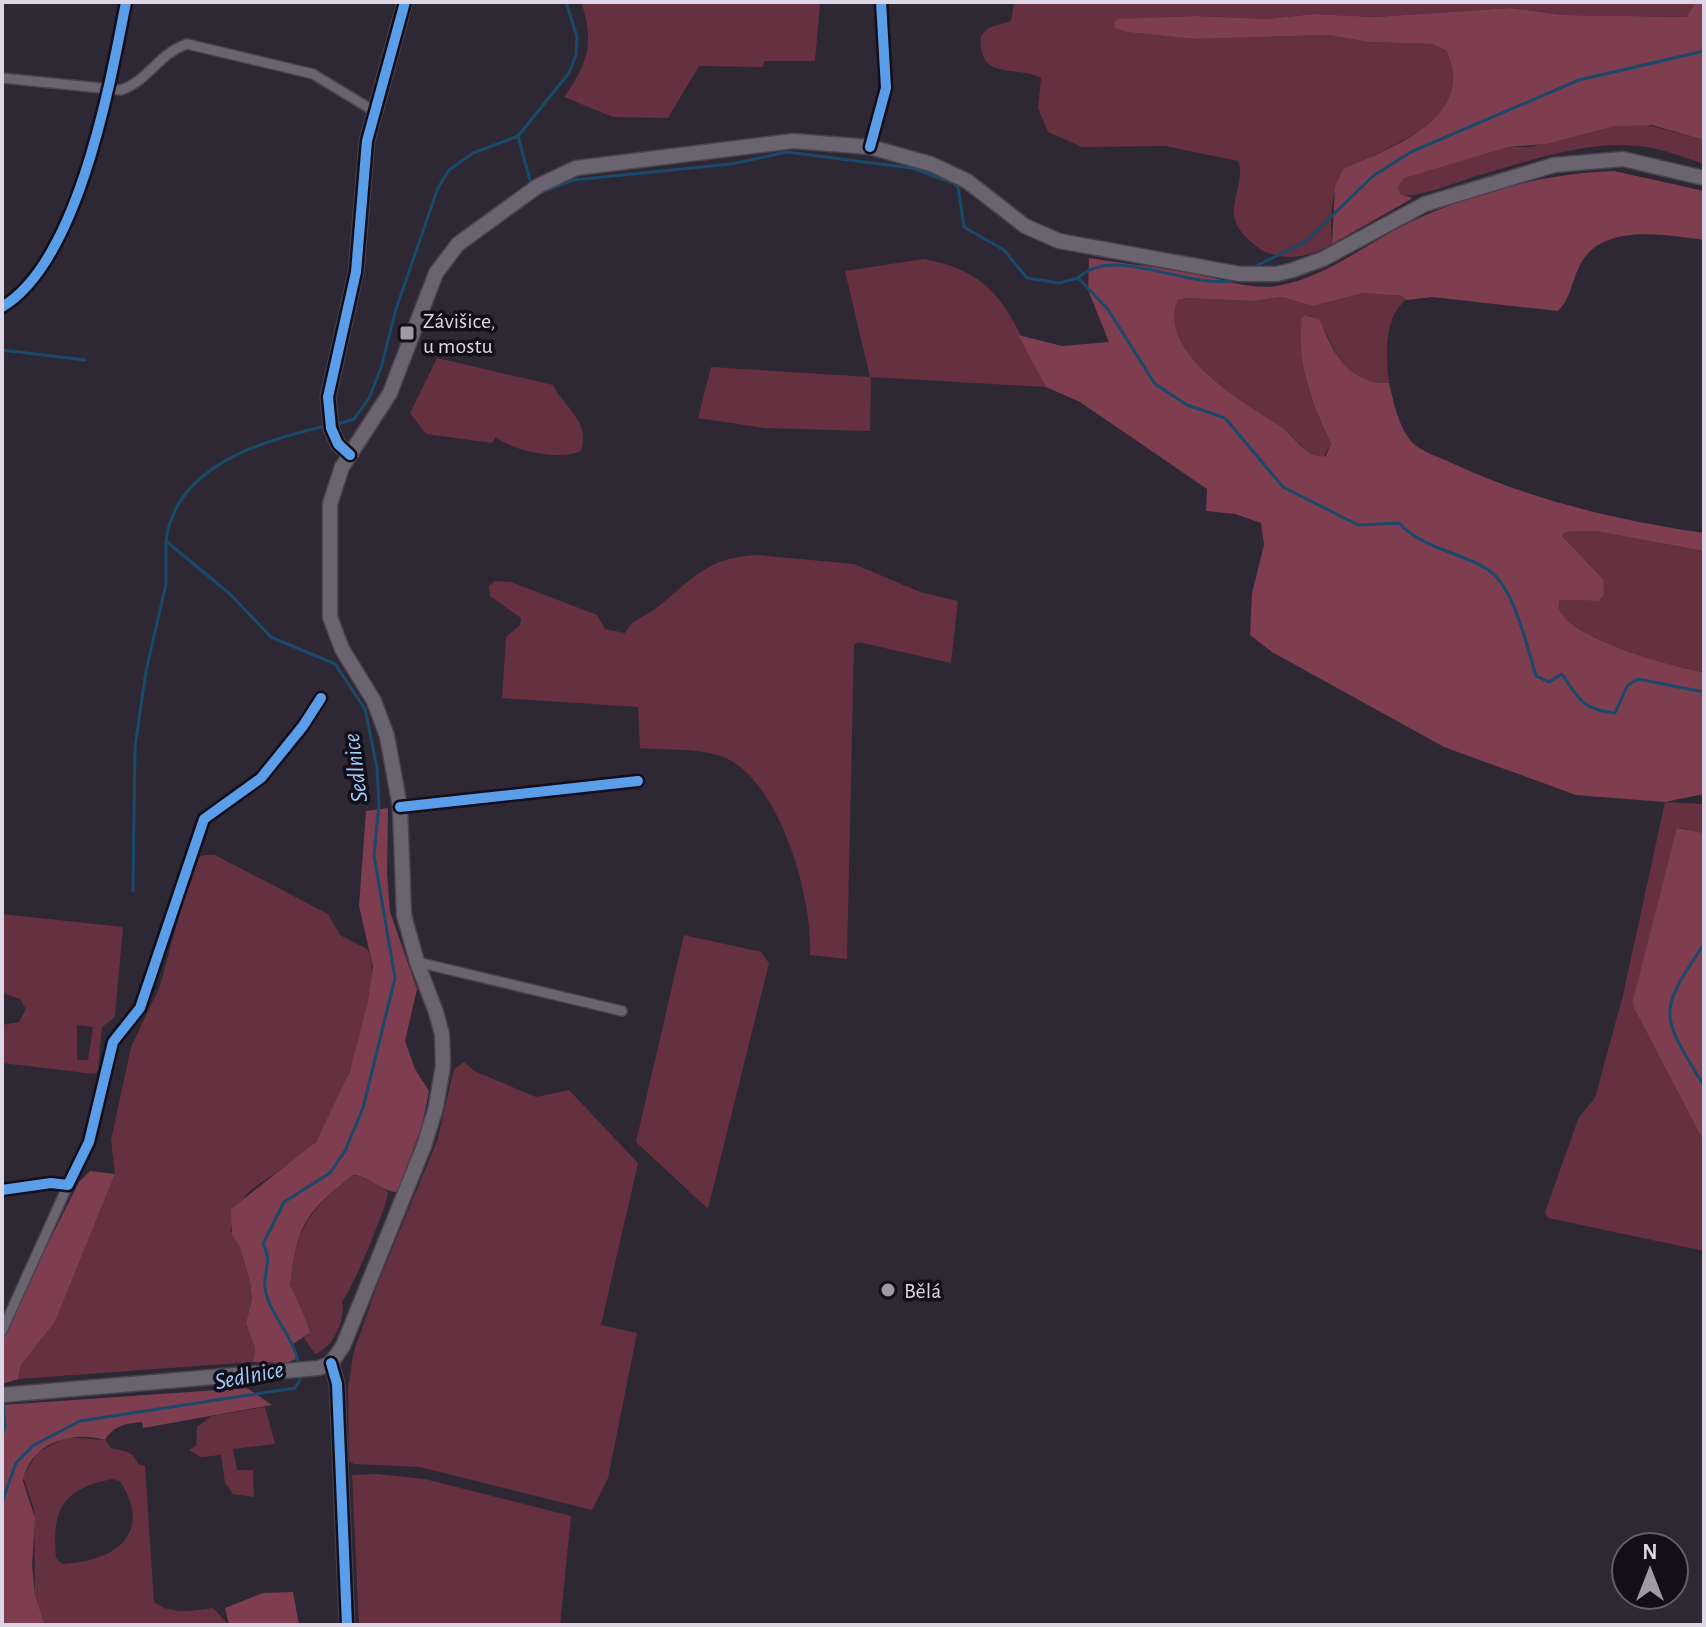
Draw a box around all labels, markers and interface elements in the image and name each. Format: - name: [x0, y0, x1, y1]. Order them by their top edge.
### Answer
- place label: Závišice, u mostu: [423, 310, 496, 357]
- marker: Závišice, u mostu: [398, 324, 416, 342]
- water label: Sedlnice: [340, 732, 372, 804]
- place label: Bělá: [904, 1280, 941, 1302]
- marker: Bělá: [879, 1281, 897, 1299]
- water label: Sedlnice: [213, 1358, 286, 1394]
- north arrow: [1610, 1531, 1690, 1611]
- text: N: [1642, 1541, 1658, 1563]

